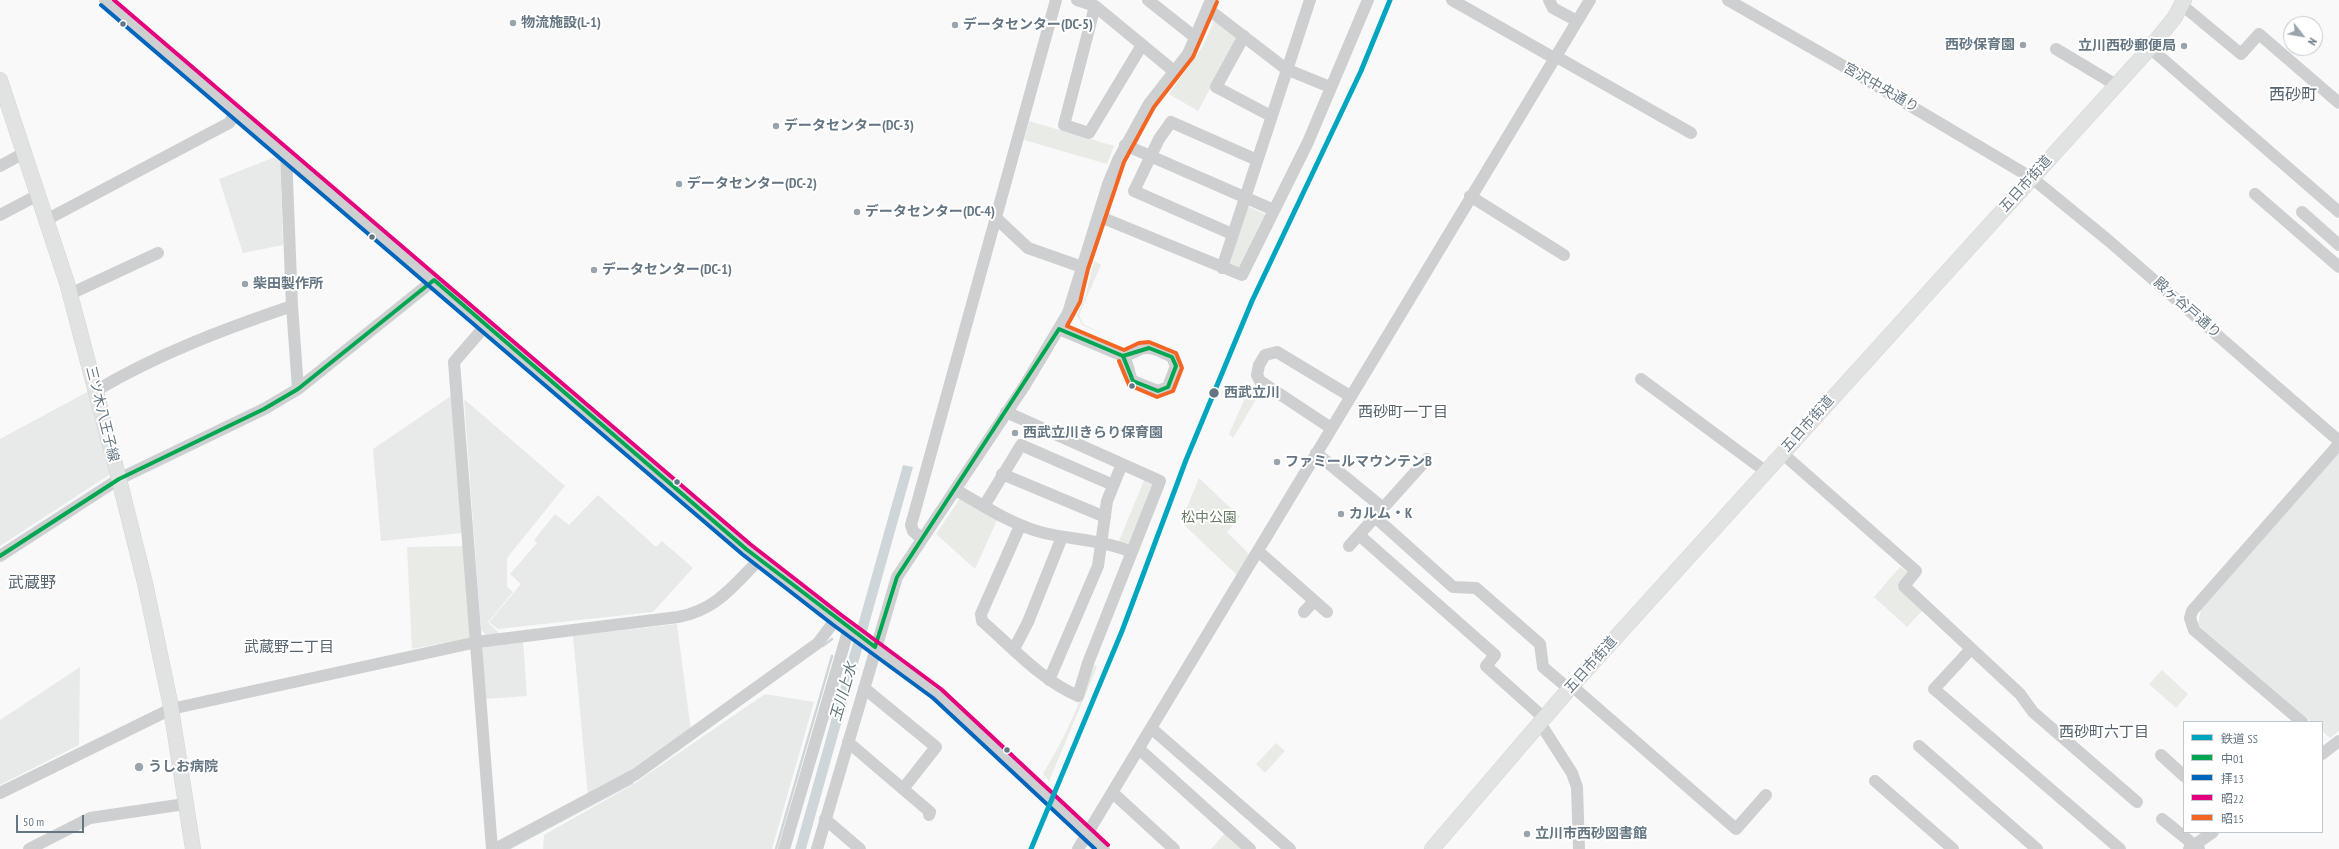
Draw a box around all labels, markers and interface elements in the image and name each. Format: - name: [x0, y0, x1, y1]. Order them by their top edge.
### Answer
- place label: 物流施設(L-1): [521, 15, 601, 31]
- north arrow: [2283, 16, 2323, 56]
- place label: データセンター(DC-5): [963, 17, 1093, 33]
- marker: 物流施設(L-1): [508, 18, 518, 28]
- unlabelled marker: [118, 19, 128, 29]
- marker: データセンター(DC-5): [950, 20, 960, 30]
- text: N: [2305, 36, 2320, 48]
- place label: 西砂保育園: [1945, 37, 2015, 53]
- place label: 立川西砂郵便局: [2078, 38, 2176, 54]
- marker: 西砂保育園: [2018, 40, 2028, 50]
- marker: 立川西砂郵便局: [2179, 41, 2189, 51]
- street label: 宮沢中央通り: [1840, 60, 1922, 116]
- district label: 西砂町: [2269, 85, 2317, 105]
- place label: データセンター(DC-3): [784, 118, 914, 134]
- marker: データセンター(DC-3): [771, 121, 781, 131]
- street label: 五日市街道: [1996, 152, 2056, 216]
- place label: データセンター(DC-2): [687, 176, 817, 192]
- marker: データセンター(DC-2): [674, 179, 684, 189]
- place label: データセンター(DC-4): [865, 204, 995, 220]
- marker: データセンター(DC-4): [852, 207, 862, 217]
- unlabelled marker: [367, 232, 377, 242]
- place label: データセンター(DC-1): [602, 262, 732, 278]
- marker: データセンター(DC-1): [589, 265, 599, 275]
- street label: 殿ヶ谷戸通り: [2150, 274, 2224, 342]
- place label: 柴田製作所: [253, 276, 323, 292]
- marker: 柴田製作所: [240, 279, 250, 289]
- street label: 三ツ木八王子線: [82, 364, 122, 464]
- unlabelled marker: [1127, 381, 1137, 391]
- place label: 西武立川: [1224, 385, 1280, 401]
- marker: 西武立川: [1207, 386, 1221, 400]
- street label: 五日市街道: [1778, 392, 1838, 456]
- district label: 西砂町一丁目: [1358, 404, 1448, 422]
- place label: 西武立川きらり保育園: [1023, 425, 1163, 441]
- marker: 西武立川きらり保育園: [1010, 428, 1020, 438]
- place label: ファミールマウンテンB: [1285, 454, 1432, 470]
- marker: ファミールマウンテンB: [1272, 457, 1282, 467]
- unlabelled marker: [672, 477, 682, 487]
- place label: カルム・K: [1349, 506, 1412, 522]
- marker: カルム・K: [1336, 509, 1346, 519]
- park label: 松中公園: [1181, 510, 1237, 526]
- district label: 武蔵野: [8, 573, 56, 593]
- street label: 五日市街道: [1561, 633, 1621, 697]
- district label: 武蔵野二丁目: [244, 639, 334, 657]
- water label: 玉川上水: [827, 661, 861, 723]
- legend: [2183, 721, 2323, 833]
- district label: 西砂町六丁目: [2059, 724, 2149, 742]
- text: 鉄道 SS: [2221, 731, 2258, 746]
- unlabelled marker: [1002, 745, 1012, 755]
- text: 中01: [2221, 751, 2244, 766]
- place label: うしお病院: [148, 759, 218, 775]
- marker: うしお病院: [133, 761, 145, 773]
- text: 拝13: [2221, 771, 2244, 786]
- text: 昭22: [2221, 791, 2244, 806]
- scale bar: [18, 807, 86, 833]
- text: 昭15: [2221, 811, 2244, 826]
- text: 50 m: [23, 814, 44, 829]
- place label: 立川市西砂図書館: [1535, 826, 1647, 842]
- marker: 立川市西砂図書館: [1522, 829, 1532, 839]

